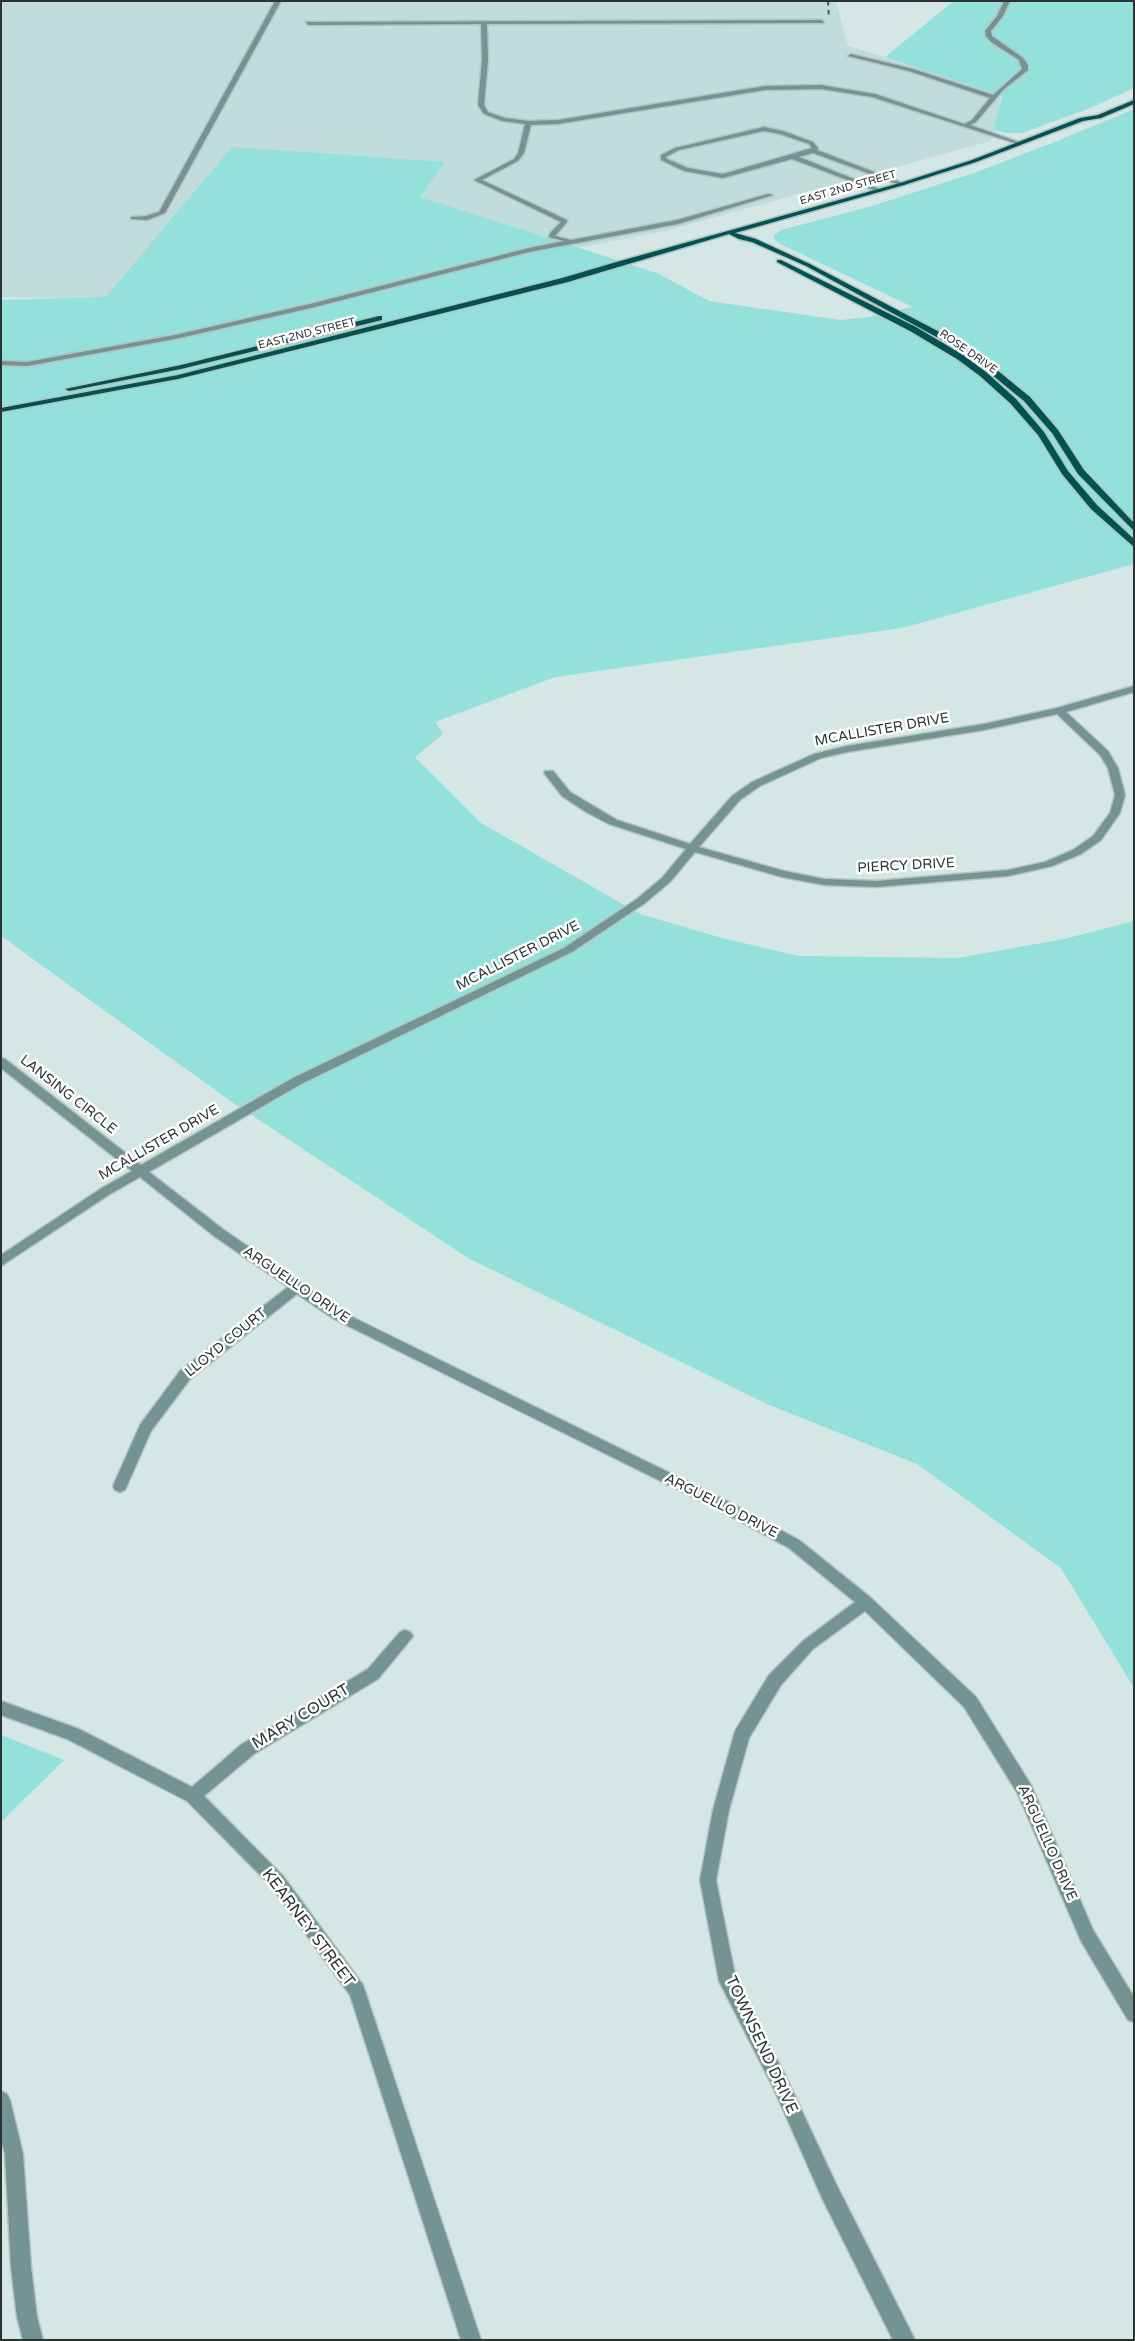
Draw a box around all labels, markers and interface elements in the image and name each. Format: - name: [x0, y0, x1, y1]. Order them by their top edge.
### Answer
- street label: EAST 2ND STREET: [798, 168, 898, 208]
- street label: EAST 2ND STREET: [257, 316, 357, 352]
- street label: ROSE DRIVE: [937, 327, 999, 377]
- street label: MCALLISTER DRIVE: [814, 710, 950, 750]
- street label: PIERCY DRIVE: [857, 855, 955, 877]
- street label: MCALLISTER DRIVE: [454, 918, 582, 994]
- street label: LANSING CIRCLE: [16, 1052, 120, 1138]
- street label: MCALLISTER DRIVE: [96, 1102, 222, 1184]
- street label: ARGUELLO DRIVE: [240, 1243, 352, 1327]
- street label: LLOYD COURT: [182, 1305, 270, 1381]
- street label: ARGUELLO DRIVE: [662, 1470, 780, 1542]
- street label: MARY COURT: [249, 1680, 353, 1754]
- street label: ARGUELLO DRIVE: [1014, 1783, 1080, 1903]
- street label: KEARNEY STREET: [258, 1865, 358, 1991]
- street label: TOWNSEND DRIVE: [721, 1973, 801, 2117]

